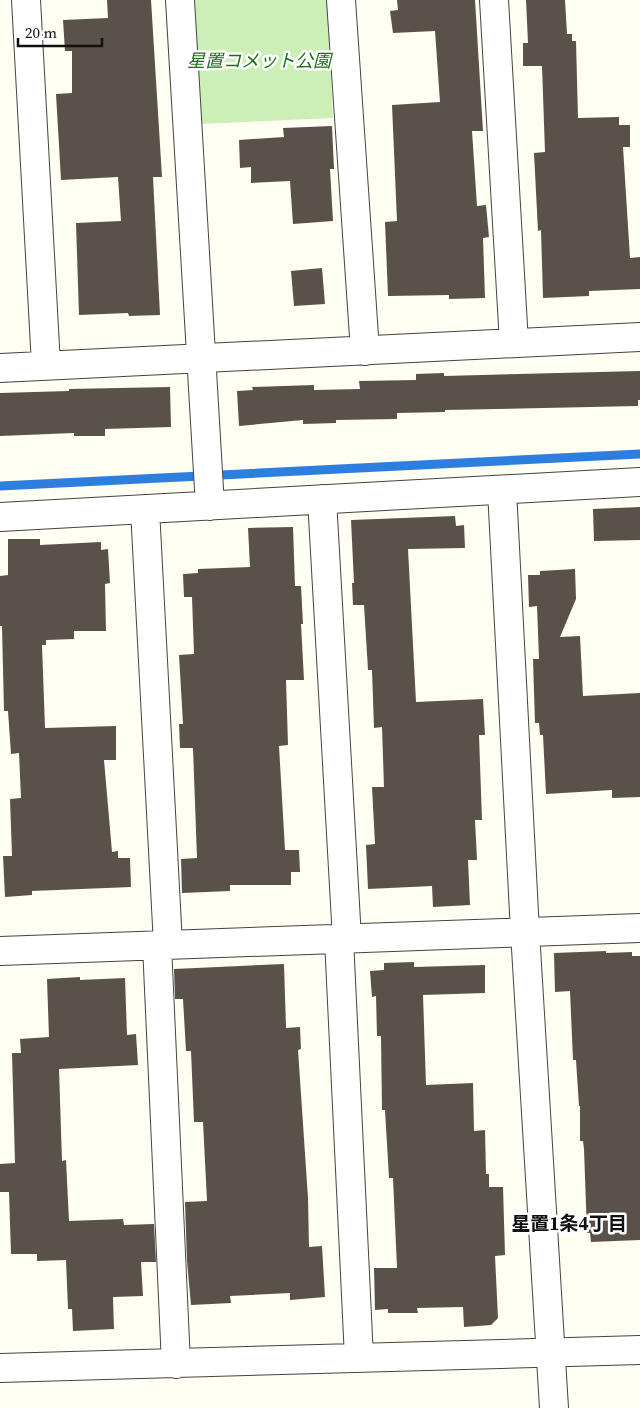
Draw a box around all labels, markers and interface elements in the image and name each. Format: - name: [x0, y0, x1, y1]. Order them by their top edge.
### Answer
- scale bar: [18, 15, 101, 47]
- text: 20 m: [25, 22, 57, 43]
- park label: 星置コメット公園: [187, 48, 334, 73]
- district label: 星置1条4丁目: [511, 1210, 627, 1236]

